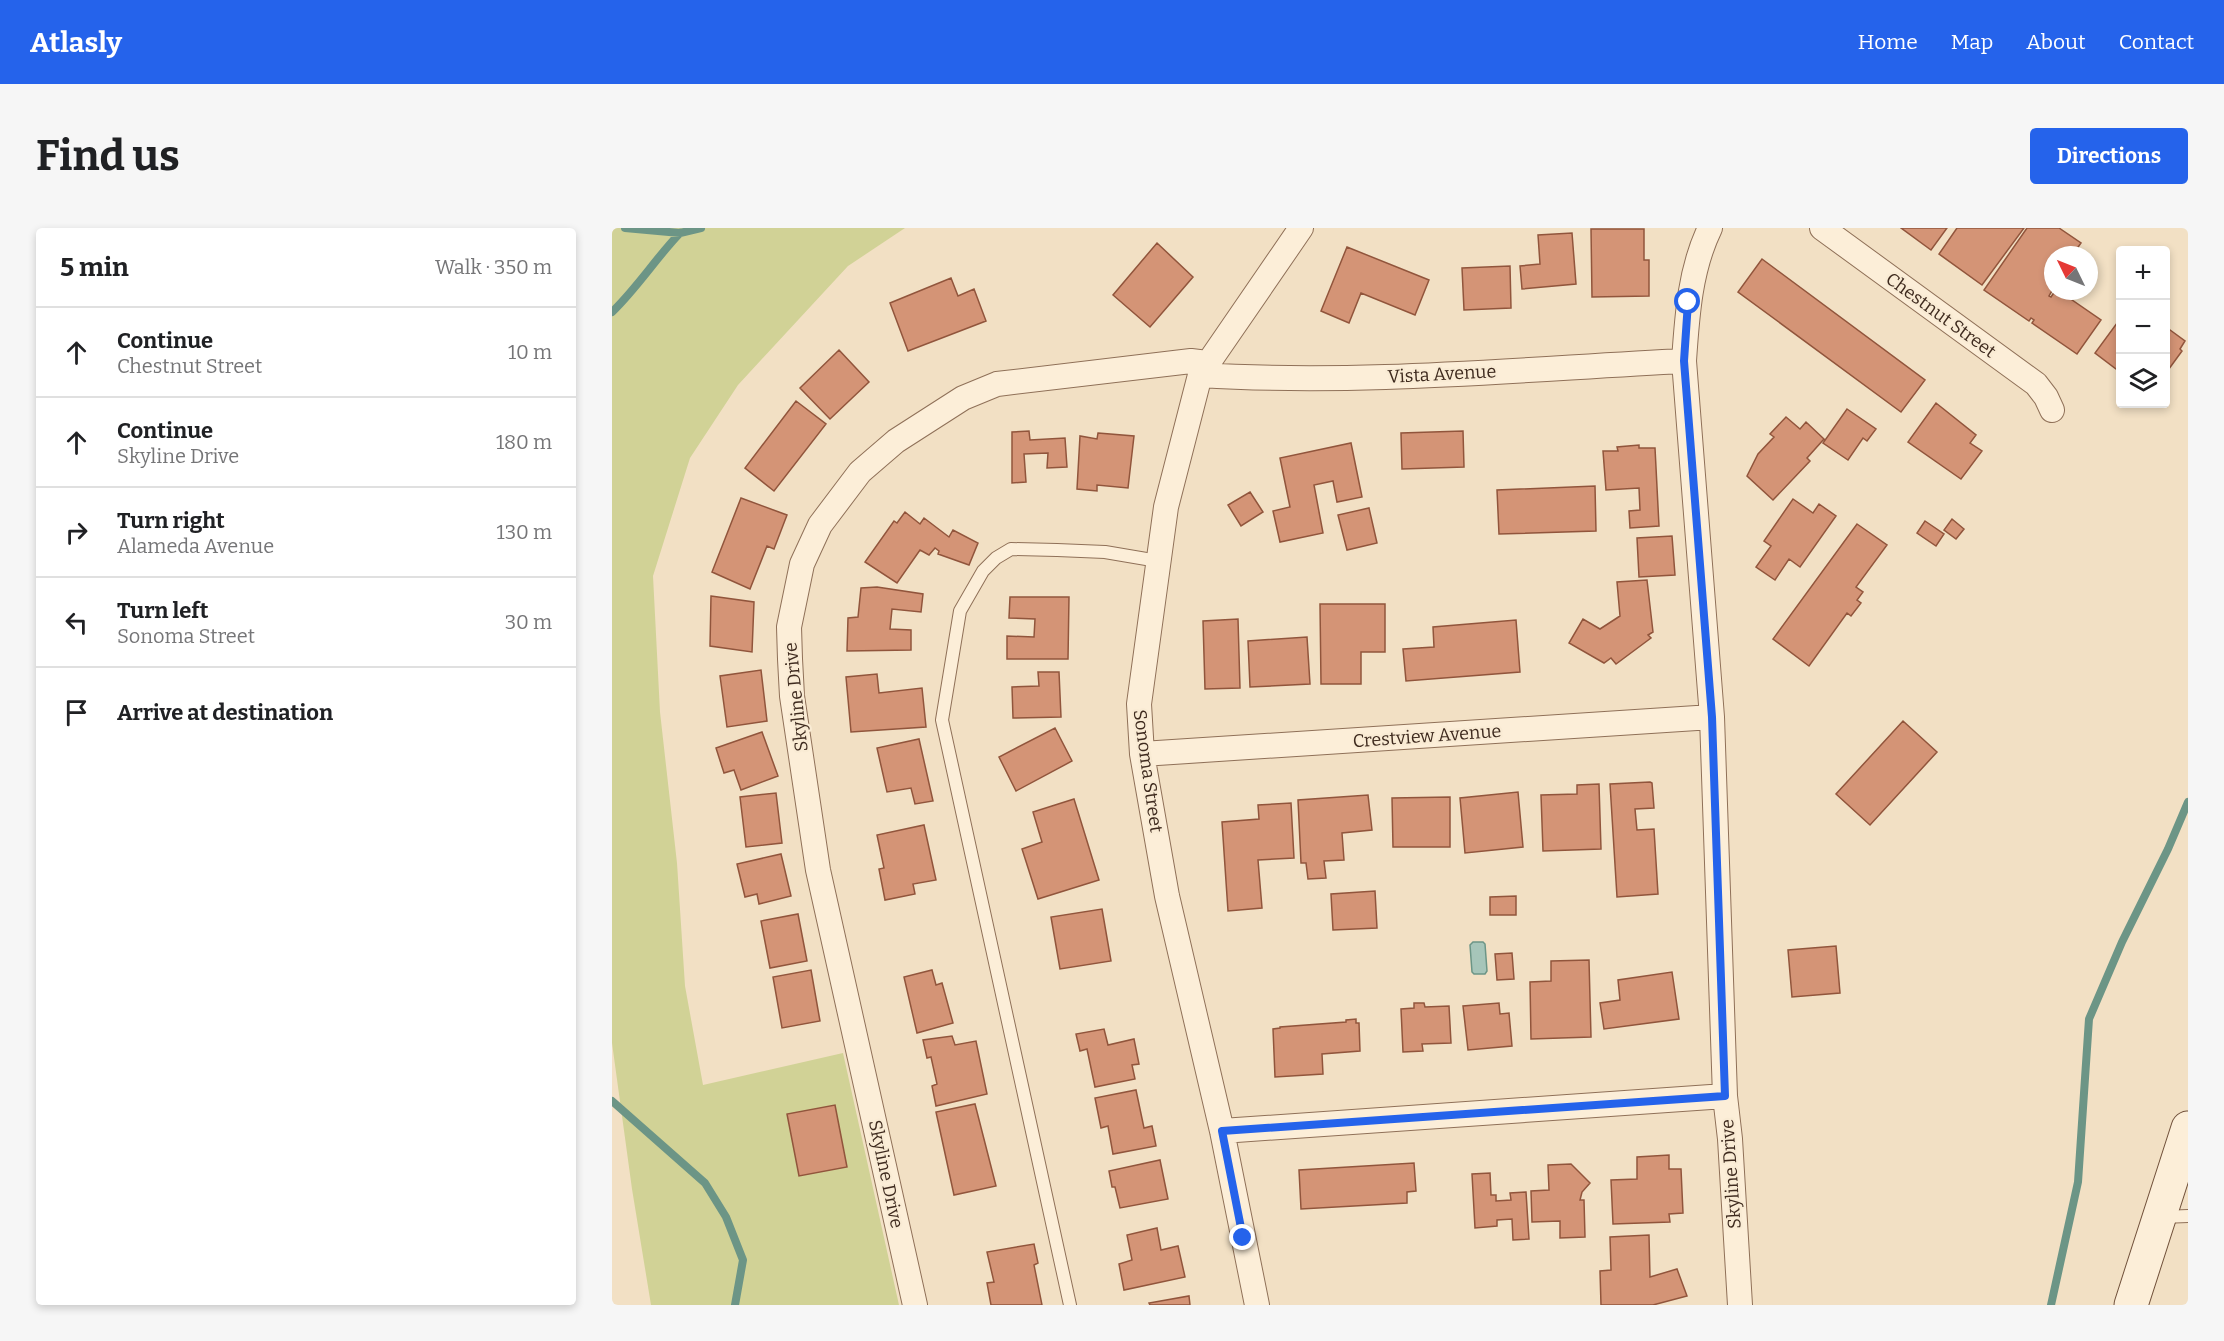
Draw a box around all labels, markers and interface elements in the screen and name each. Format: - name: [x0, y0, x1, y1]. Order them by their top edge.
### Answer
- text: Atlasly: [30, 26, 122, 59]
- text: Home: [1858, 29, 1918, 55]
- text: Map: [1951, 29, 1993, 55]
- text: About: [2026, 29, 2086, 55]
- text: Contact: [2119, 29, 2194, 55]
- button: Directions: [2030, 128, 2188, 184]
- text: Find us: [36, 131, 180, 181]
- north arrow: [2044, 246, 2098, 300]
- map controls: [2116, 246, 2170, 408]
- button: +: [2116, 246, 2170, 300]
- text: 5 min: [60, 252, 129, 283]
- text: Walk · 350 m: [435, 255, 552, 279]
- street label: Chestnut Street: [1882, 268, 2001, 363]
- route start: [1674, 288, 1700, 314]
- button: −: [2116, 300, 2170, 354]
- text: Continue: [117, 327, 213, 354]
- icon: ahead: [60, 336, 93, 369]
- text: 10 m: [508, 340, 552, 364]
- text: Chestnut Street: [117, 354, 262, 378]
- button: layers: [2116, 354, 2170, 408]
- street label: Vista Avenue: [1387, 360, 1497, 388]
- text: Continue: [117, 417, 213, 444]
- icon: ahead: [60, 426, 93, 459]
- text: 180 m: [496, 430, 552, 454]
- text: Skyline Drive: [117, 444, 239, 468]
- text: Turn right: [117, 507, 225, 534]
- icon: right: [60, 516, 93, 549]
- text: 130 m: [497, 520, 552, 544]
- text: Alameda Avenue: [117, 534, 274, 558]
- text: Turn left: [117, 597, 209, 624]
- icon: left: [60, 606, 93, 639]
- text: 30 m: [505, 610, 552, 634]
- text: Sonoma Street: [117, 624, 255, 648]
- street label: Skyline Drive: [779, 641, 813, 753]
- icon: arrive: [60, 696, 93, 729]
- text: Arrive at destination: [117, 699, 333, 726]
- street label: Sonoma Street: [1128, 708, 1168, 834]
- street label: Crestview Avenue: [1352, 720, 1502, 752]
- street label: Skyline Drive: [864, 1118, 908, 1230]
- street label: Skyline Drive: [1716, 1118, 1746, 1230]
- route end: [1229, 1224, 1255, 1250]

